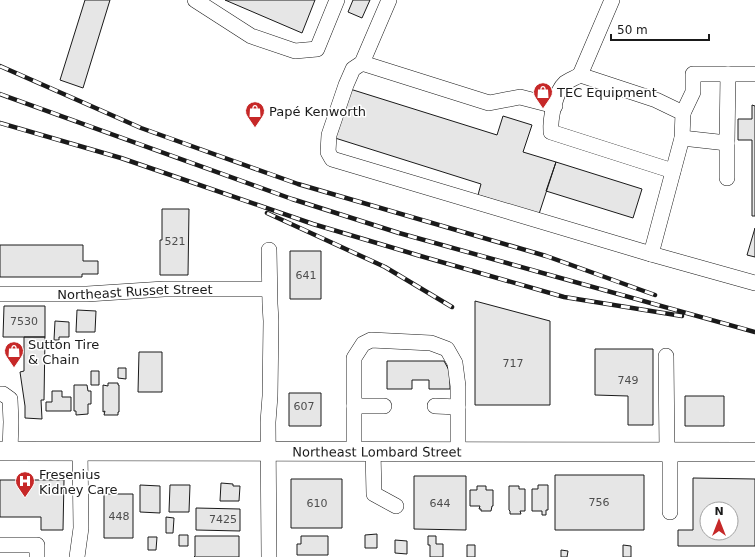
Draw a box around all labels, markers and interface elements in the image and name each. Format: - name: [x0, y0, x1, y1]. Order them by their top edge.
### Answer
- scale bar: [611, 16, 709, 42]
- text: 50 m: [617, 23, 648, 37]
- shop icon: TEC Equipment: [532, 81, 554, 109]
- place label: TEC Equipment: [556, 85, 657, 100]
- shop icon: Papé Kenworth: [244, 100, 266, 128]
- place label: Papé Kenworth: [269, 104, 366, 119]
- house number: 521: [165, 235, 186, 248]
- house number: 641: [296, 269, 317, 282]
- street label: Northeast Russet Street: [57, 282, 213, 302]
- house number: 7530: [10, 315, 38, 328]
- place label: Sutton Tire & Chain: [28, 337, 99, 367]
- shop icon: Sutton Tire & Chain: [3, 340, 25, 368]
- house number: 717: [503, 357, 524, 370]
- house number: 749: [618, 374, 639, 387]
- house number: 607: [294, 400, 315, 413]
- street label: Northeast Lombard Street: [292, 444, 462, 460]
- place label: Fresenius Kidney Care: [39, 467, 118, 497]
- hospital icon: Fresenius Kidney Care: [14, 470, 36, 498]
- house number: 756: [589, 496, 610, 509]
- house number: 610: [307, 497, 328, 510]
- house number: 644: [430, 497, 451, 510]
- north arrow: [699, 501, 739, 541]
- text: N: [714, 505, 724, 518]
- house number: 448: [109, 510, 130, 523]
- house number: 7425: [209, 513, 237, 526]

